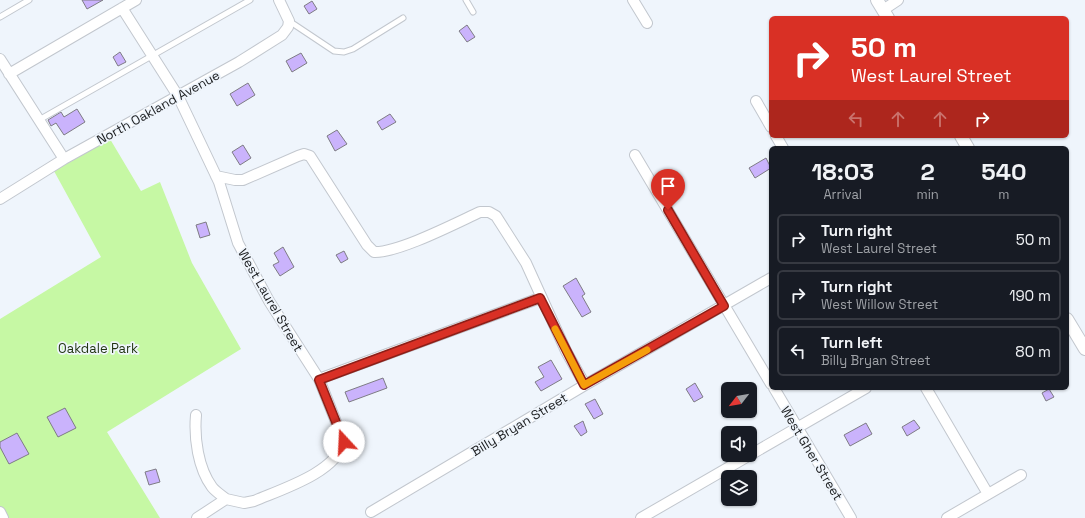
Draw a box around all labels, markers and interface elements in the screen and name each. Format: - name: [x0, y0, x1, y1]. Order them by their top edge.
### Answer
- text: 50 m: [851, 29, 917, 65]
- icon: right: [785, 32, 837, 84]
- text: West Laurel Street: [851, 64, 1011, 87]
- street label: North Oakland Avenue: [94, 67, 223, 148]
- icon: left: [845, 108, 867, 130]
- icon: ahead: [887, 108, 909, 130]
- icon: ahead: [929, 108, 951, 130]
- icon: right: [971, 108, 993, 130]
- text: 18:03: [811, 156, 874, 187]
- text: 2: [921, 156, 935, 187]
- text: 540: [981, 156, 1027, 187]
- pin: [651, 169, 685, 210]
- icon: arrive: [657, 175, 679, 197]
- text: Arrival: [823, 186, 862, 203]
- text: min: [916, 186, 939, 203]
- text: m: [998, 186, 1010, 203]
- text: Turn right: [821, 221, 892, 240]
- icon: right: [787, 228, 809, 250]
- text: 50 m: [1016, 230, 1051, 249]
- text: West Laurel Street: [821, 240, 937, 257]
- street label: West Laurel Street: [234, 246, 307, 355]
- text: Turn right: [821, 277, 892, 296]
- icon: right: [787, 284, 809, 306]
- text: 190 m: [1009, 286, 1051, 305]
- text: West Willow Street: [821, 296, 938, 313]
- text: Turn left: [821, 333, 883, 352]
- park label: Oakdale Park: [58, 340, 138, 357]
- icon: left: [787, 340, 809, 362]
- text: 80 m: [1015, 342, 1051, 361]
- text: Billy Bryan Street: [821, 352, 930, 369]
- north arrow: [721, 382, 757, 418]
- map controls: [721, 382, 757, 506]
- street label: Billy Bryan Street: [468, 389, 571, 460]
- street label: West Gher Street: [777, 403, 846, 504]
- position arrow: [323, 421, 365, 463]
- button: sound: [721, 426, 757, 462]
- button: layers: [721, 470, 757, 506]

